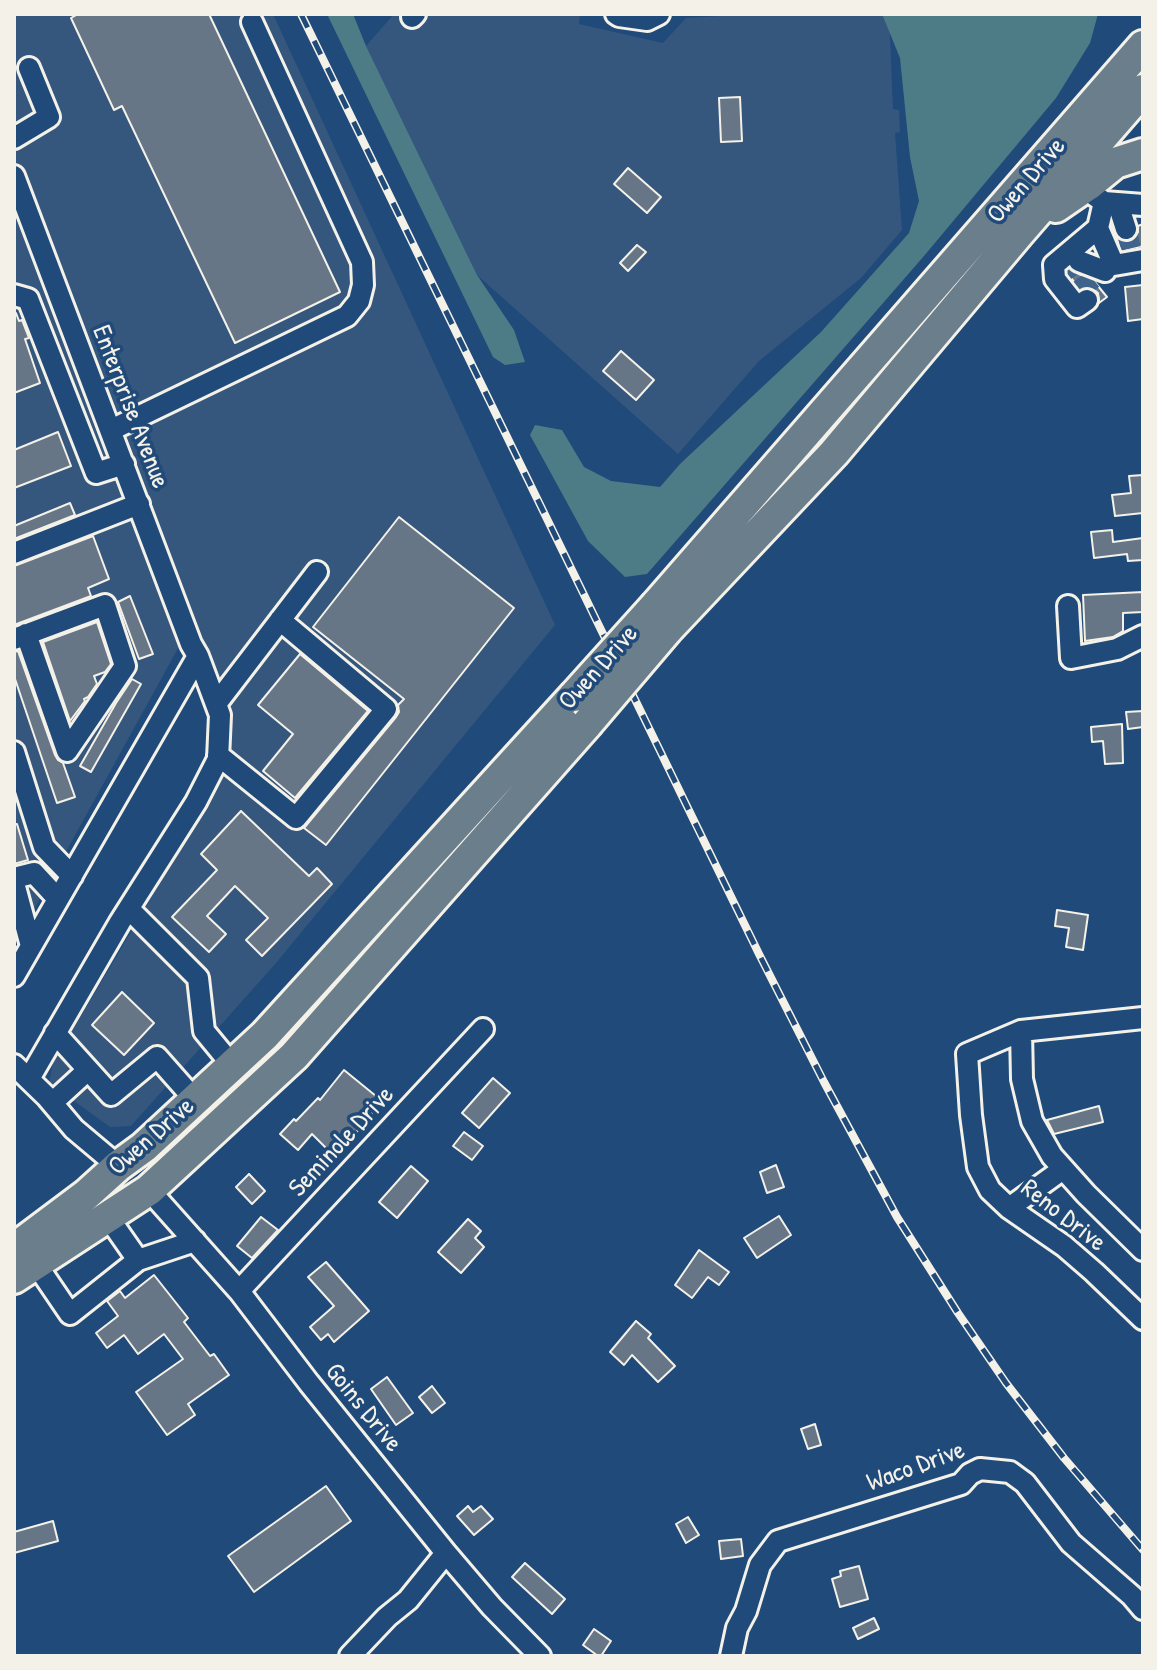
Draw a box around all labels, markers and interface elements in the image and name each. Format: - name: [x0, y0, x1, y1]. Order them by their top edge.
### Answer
- street label: Owen Drive: [981, 132, 1073, 230]
- street label: Enterprise Avenue: [85, 321, 175, 493]
- street label: Owen Drive: [553, 619, 645, 717]
- street label: Seminole Drive: [283, 1080, 401, 1204]
- street label: Owen Drive: [103, 1091, 201, 1183]
- street label: Reno Drive: [1014, 1173, 1112, 1259]
- street label: Goins Drive: [318, 1357, 408, 1459]
- street label: Waco Drive: [863, 1435, 969, 1499]

